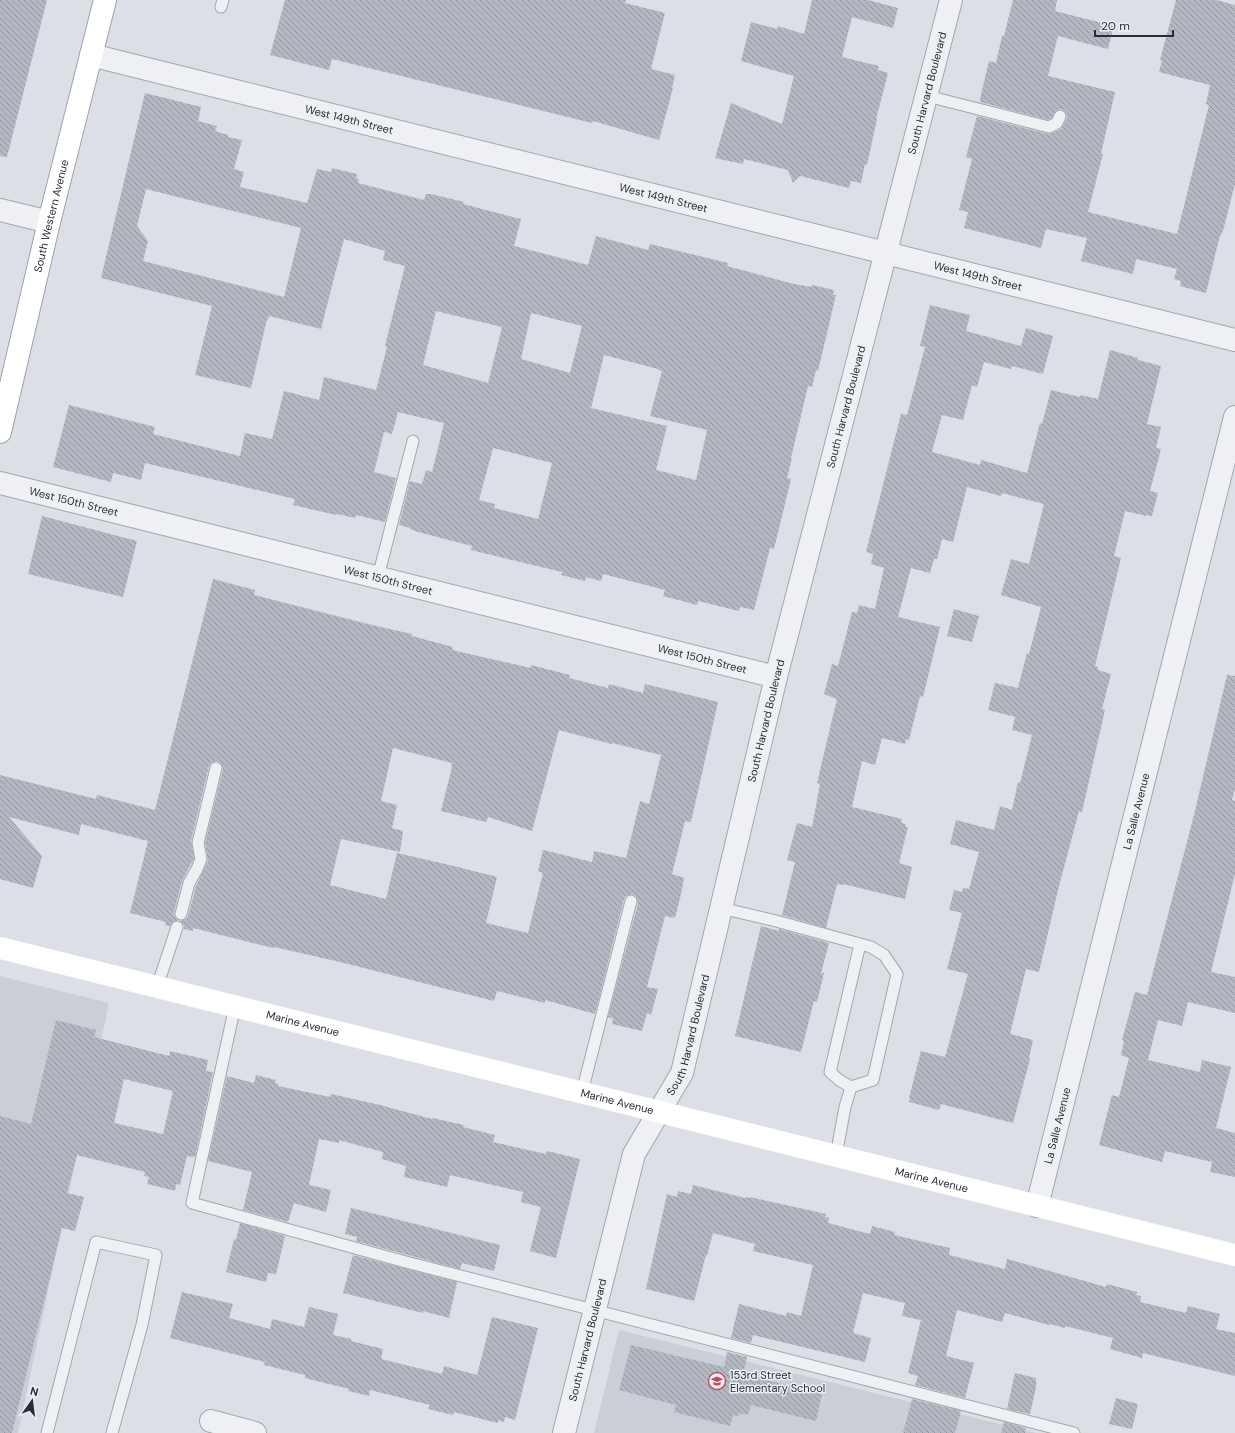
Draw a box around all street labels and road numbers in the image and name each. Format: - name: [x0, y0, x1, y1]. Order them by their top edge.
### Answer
- street label: South Harvard Boulevard: [904, 30, 950, 156]
- street label: West 149th Street: [303, 102, 395, 137]
- street label: South Western Avenue: [30, 158, 71, 274]
- street label: West 149th Street: [618, 180, 709, 215]
- street label: West 149th Street: [932, 258, 1024, 294]
- street label: South Harvard Boulevard: [823, 344, 868, 469]
- street label: West 150th Street: [28, 484, 120, 519]
- street label: West 150th Street: [342, 562, 434, 598]
- street label: West 150th Street: [656, 641, 748, 676]
- street label: South Harvard Boulevard: [744, 658, 787, 783]
- street label: La Salle Avenue: [1120, 771, 1152, 851]
- street label: South Harvard Boulevard: [663, 973, 712, 1098]
- street label: Marine Avenue: [265, 1007, 341, 1039]
- street label: Marine Avenue: [579, 1086, 655, 1117]
- street label: La Salle Avenue: [1041, 1086, 1074, 1165]
- street label: Marine Avenue: [894, 1164, 970, 1195]
- street label: South Harvard Boulevard: [565, 1277, 609, 1403]

